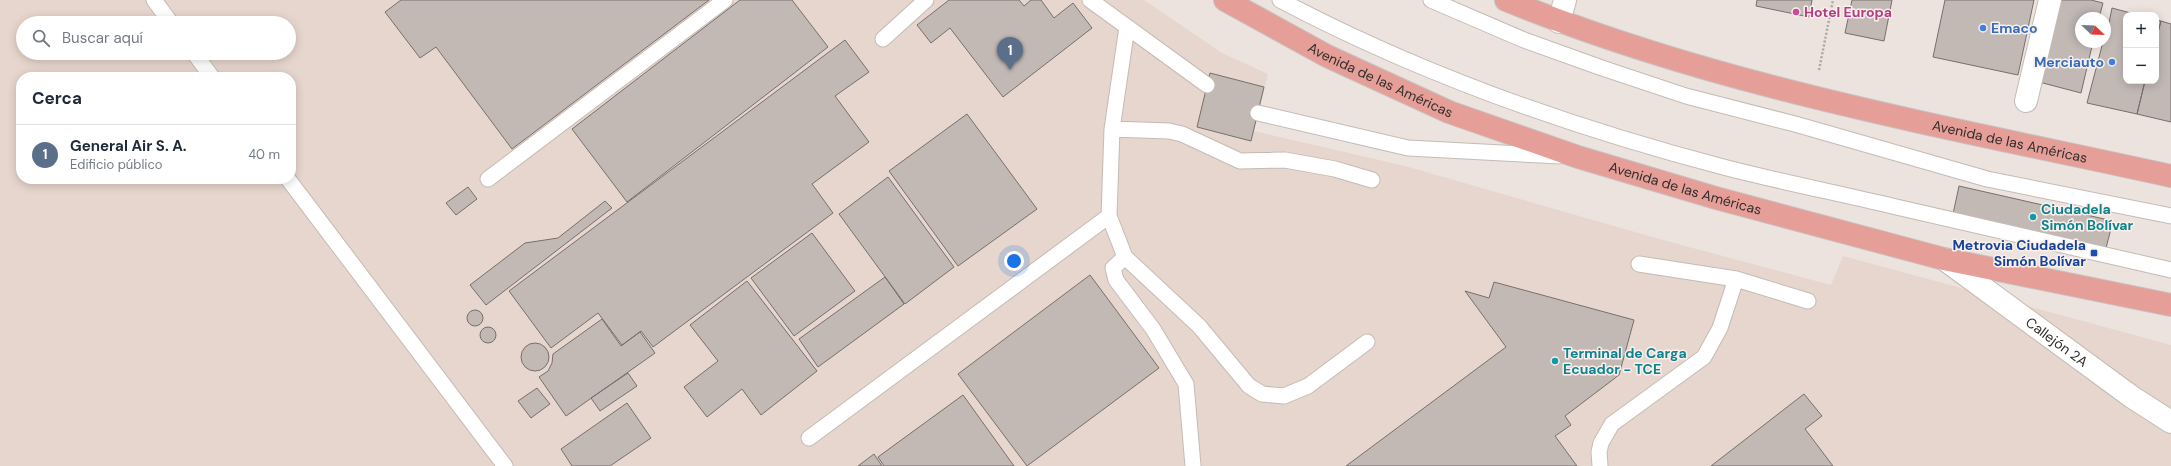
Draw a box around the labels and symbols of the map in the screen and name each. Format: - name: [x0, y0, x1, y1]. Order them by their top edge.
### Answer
- place label: Hotel Europa: [1804, 3, 1892, 21]
- marker: Hotel Europa: [1791, 7, 1801, 17]
- north arrow: [2075, 12, 2111, 48]
- place label: Emaco: [1991, 19, 2038, 37]
- marker: Emaco: [1978, 23, 1988, 33]
- pin: 1: [997, 37, 1023, 70]
- street label: Avenida de las Américas: [1305, 38, 1456, 122]
- place label: Merciauto: [2034, 53, 2104, 71]
- marker: Merciauto: [2107, 57, 2117, 67]
- street label: Avenida de las Américas: [1931, 116, 2089, 167]
- street label: Avenida de las Américas: [1607, 158, 1764, 219]
- place label: Ciudadela Simón Bolívar: [2041, 200, 2134, 234]
- marker: Ciudadela Simón Bolívar: [2028, 212, 2038, 222]
- place label: Metrovia Ciudadela Simón Bolívar: [1952, 236, 2086, 270]
- marker: Metrovia Ciudadela Simón Bolívar: [2089, 248, 2099, 258]
- your location: [1004, 251, 1024, 271]
- street label: Callejón 2A: [2022, 313, 2092, 371]
- place label: Terminal de Carga Ecuador - TCE: [1563, 344, 1687, 378]
- marker: Terminal de Carga Ecuador - TCE: [1550, 356, 1560, 366]

